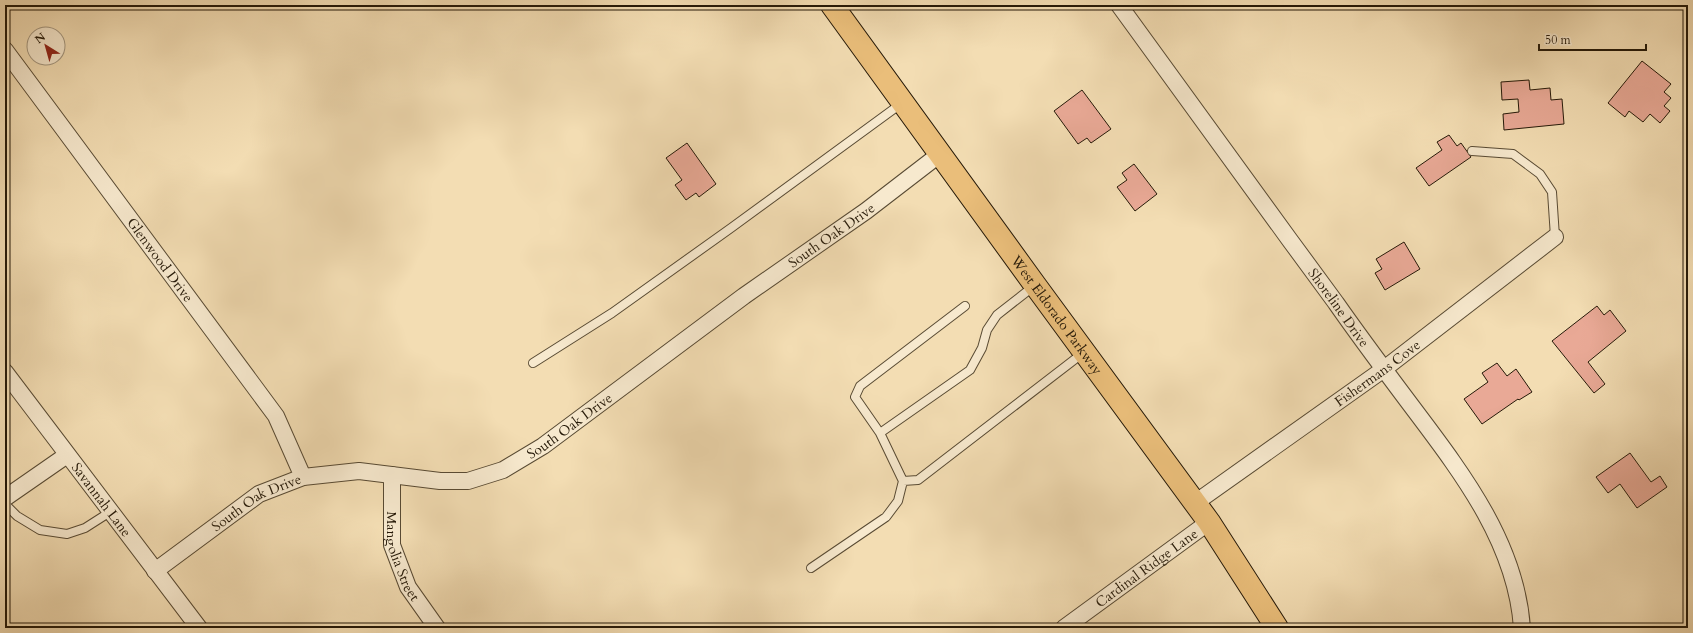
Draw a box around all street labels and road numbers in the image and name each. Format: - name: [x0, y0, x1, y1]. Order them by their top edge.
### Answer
- street label: South Oak Drive: [784, 198, 878, 272]
- street label: Glenwood Drive: [123, 214, 198, 306]
- street label: West Eldorado Parkway: [1006, 251, 1107, 379]
- street label: Shoreline Drive: [1304, 264, 1374, 351]
- street label: Fishermans Cove: [1331, 335, 1424, 411]
- street label: South Oak Drive: [523, 388, 616, 463]
- street label: Savannah Lane: [67, 458, 136, 541]
- street label: South Oak Drive: [207, 469, 304, 536]
- street label: Mangolia Street: [383, 511, 425, 605]
- street label: Cardinal Ridge Lane: [1091, 524, 1201, 612]

